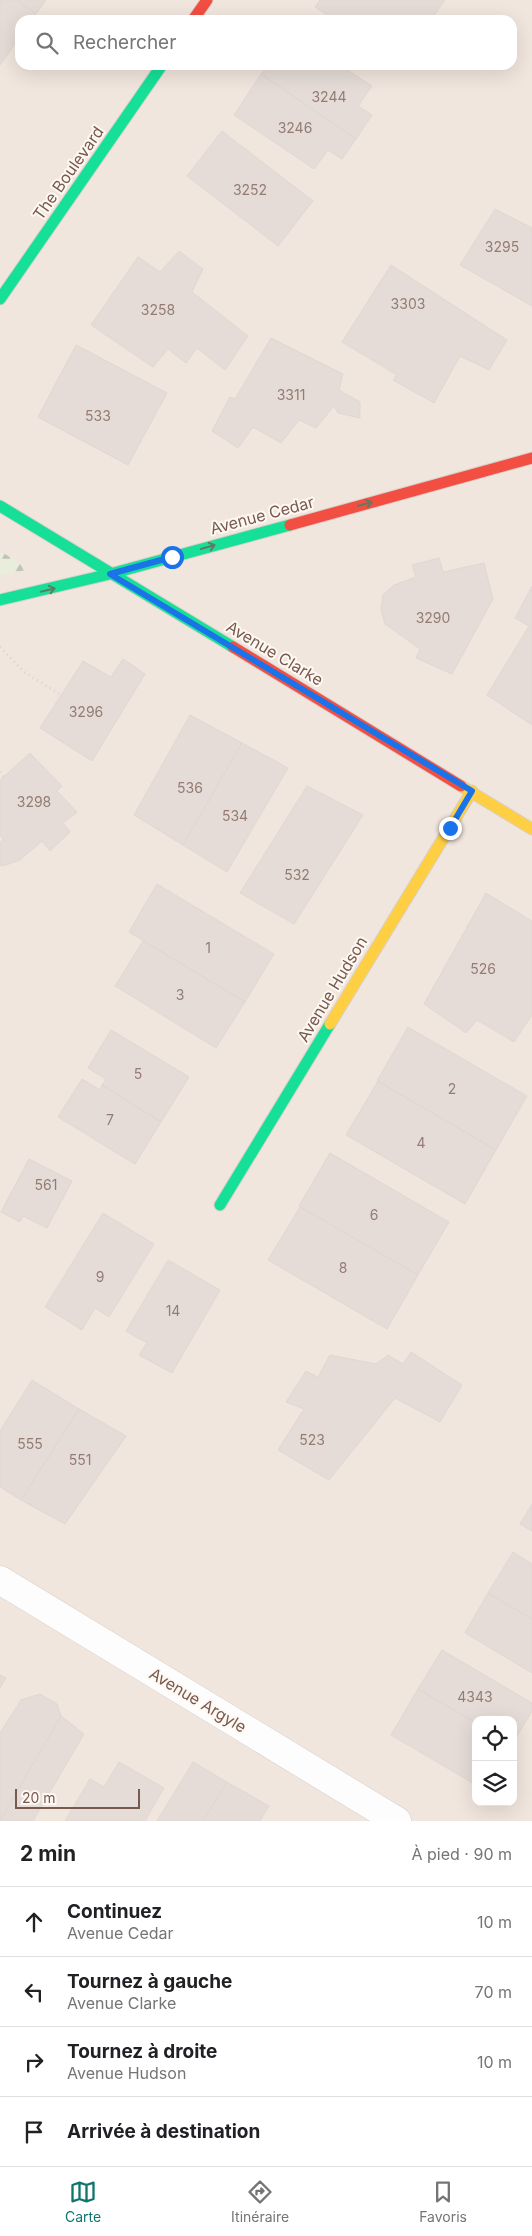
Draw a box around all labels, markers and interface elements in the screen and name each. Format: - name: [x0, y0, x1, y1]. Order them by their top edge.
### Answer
- search box: [15, 15, 517, 70]
- icon: search: [33, 29, 61, 57]
- text: Rechercher: [73, 31, 176, 54]
- house number: 3244: [311, 88, 347, 105]
- house number: 3246: [278, 119, 312, 136]
- street label: The Boulevard: [28, 122, 108, 224]
- house number: 3252: [233, 181, 267, 198]
- house number: 3295: [485, 238, 519, 255]
- house number: 3303: [391, 295, 425, 312]
- house number: 3258: [141, 301, 175, 318]
- house number: 3311: [277, 386, 305, 403]
- house number: 533: [85, 407, 111, 424]
- street label: Avenue Cedar: [208, 492, 316, 538]
- one-way arrow: [356, 499, 372, 509]
- one-way arrow: [200, 542, 216, 551]
- route start: [161, 546, 184, 569]
- one-way arrow: [39, 585, 55, 594]
- house number: 3290: [416, 609, 450, 626]
- street label: Avenue Clarke: [223, 616, 327, 690]
- house number: 3296: [69, 703, 103, 720]
- house number: 536: [177, 779, 203, 796]
- house number: 3298: [17, 793, 51, 810]
- house number: 534: [222, 807, 248, 824]
- route end: [439, 817, 462, 840]
- house number: 532: [284, 866, 310, 883]
- street label: Avenue Hudson: [293, 933, 371, 1045]
- house number: 1: [205, 939, 211, 956]
- house number: 526: [470, 960, 496, 977]
- house number: 3: [176, 986, 184, 1003]
- house number: 5: [134, 1065, 142, 1082]
- house number: 2: [448, 1080, 456, 1097]
- house number: 7: [106, 1111, 114, 1128]
- house number: 4: [416, 1134, 426, 1151]
- house number: 561: [35, 1176, 57, 1193]
- house number: 6: [370, 1206, 378, 1223]
- house number: 8: [339, 1259, 347, 1276]
- house number: 9: [96, 1268, 104, 1285]
- house number: 14: [166, 1302, 180, 1319]
- house number: 523: [299, 1431, 325, 1448]
- house number: 555: [17, 1435, 43, 1452]
- house number: 551: [69, 1451, 91, 1468]
- street label: Avenue Argyle: [146, 1663, 250, 1737]
- house number: 4343: [457, 1688, 493, 1705]
- map controls: [472, 1716, 517, 1806]
- button: locate: [472, 1716, 517, 1761]
- button: layers: [472, 1761, 517, 1806]
- scale bar: [15, 1786, 140, 1809]
- text: 20 m: [22, 1789, 56, 1806]
- text: 2 min: [20, 1841, 76, 1866]
- text: À pied · 90 m: [412, 1844, 512, 1864]
- text: Continuez: [67, 1900, 162, 1923]
- icon: ahead: [20, 1908, 48, 1936]
- text: 10 m: [477, 1912, 512, 1932]
- text: Avenue Cedar: [67, 1923, 174, 1943]
- text: Tournez à gauche: [67, 1970, 232, 1993]
- icon: left: [20, 1978, 48, 2006]
- text: 70 m: [475, 1982, 512, 2002]
- text: Avenue Clarke: [67, 1993, 176, 2013]
- text: Tournez à droite: [67, 2040, 217, 2063]
- icon: right: [20, 2048, 48, 2076]
- text: 10 m: [477, 2052, 512, 2072]
- text: Avenue Hudson: [67, 2063, 186, 2083]
- icon: arrive: [20, 2118, 48, 2146]
- text: Arrivée à destination: [67, 2120, 260, 2143]
- tab: Carte: [65, 2178, 101, 2225]
- tab: Itinéraire: [231, 2178, 289, 2225]
- tab: Favoris: [419, 2178, 467, 2225]

